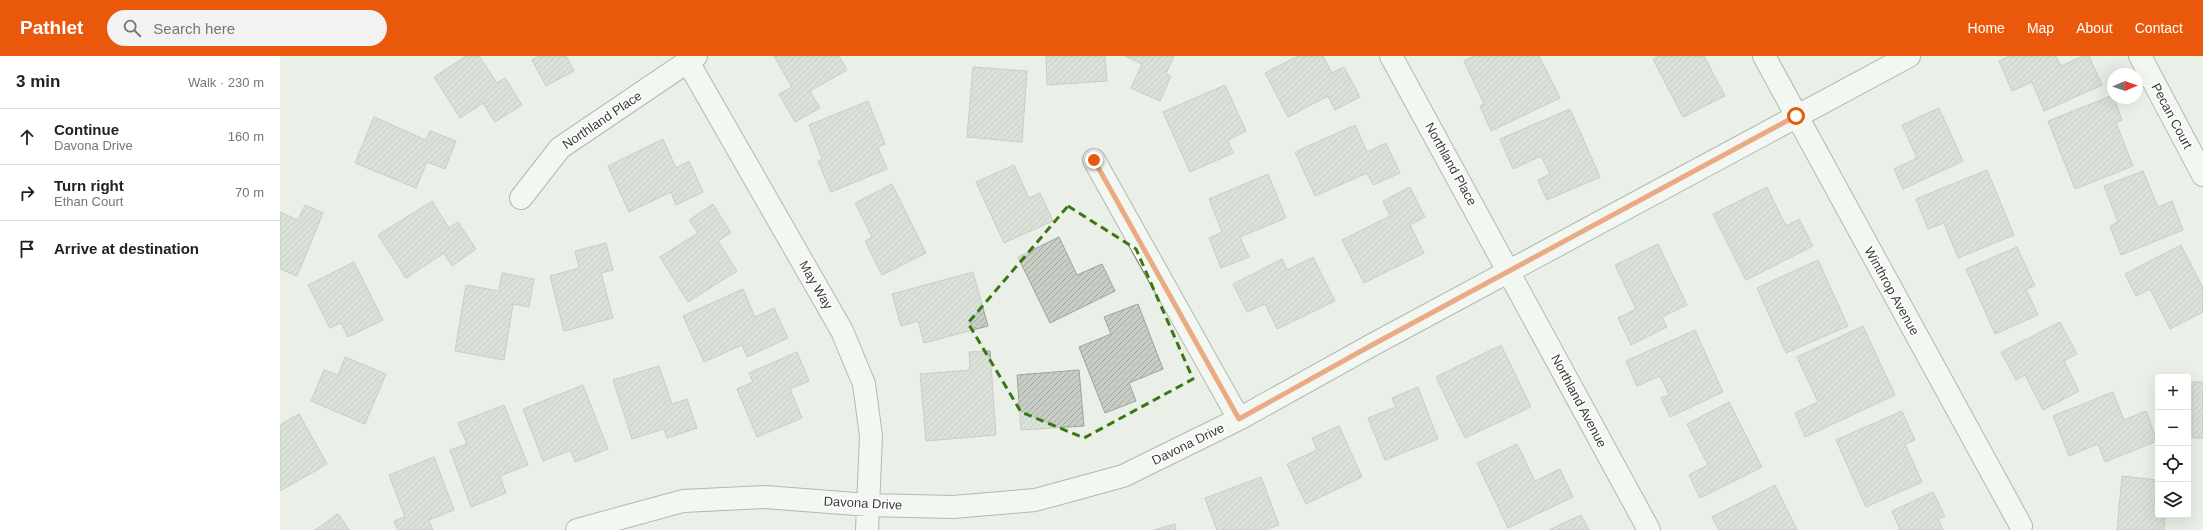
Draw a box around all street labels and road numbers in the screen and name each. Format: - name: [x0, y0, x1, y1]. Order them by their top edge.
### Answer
- street label: Pecan Court: [2148, 81, 2196, 152]
- street label: Northland Place: [559, 88, 645, 152]
- street label: Northland Place: [1422, 120, 1480, 208]
- street label: Winthrop Avenue: [1861, 244, 1923, 338]
- street label: May Way: [796, 258, 836, 312]
- street label: Northland Avenue: [1548, 352, 1610, 450]
- street label: Davona Drive: [1149, 420, 1227, 468]
- street label: Davona Drive: [823, 493, 903, 513]

